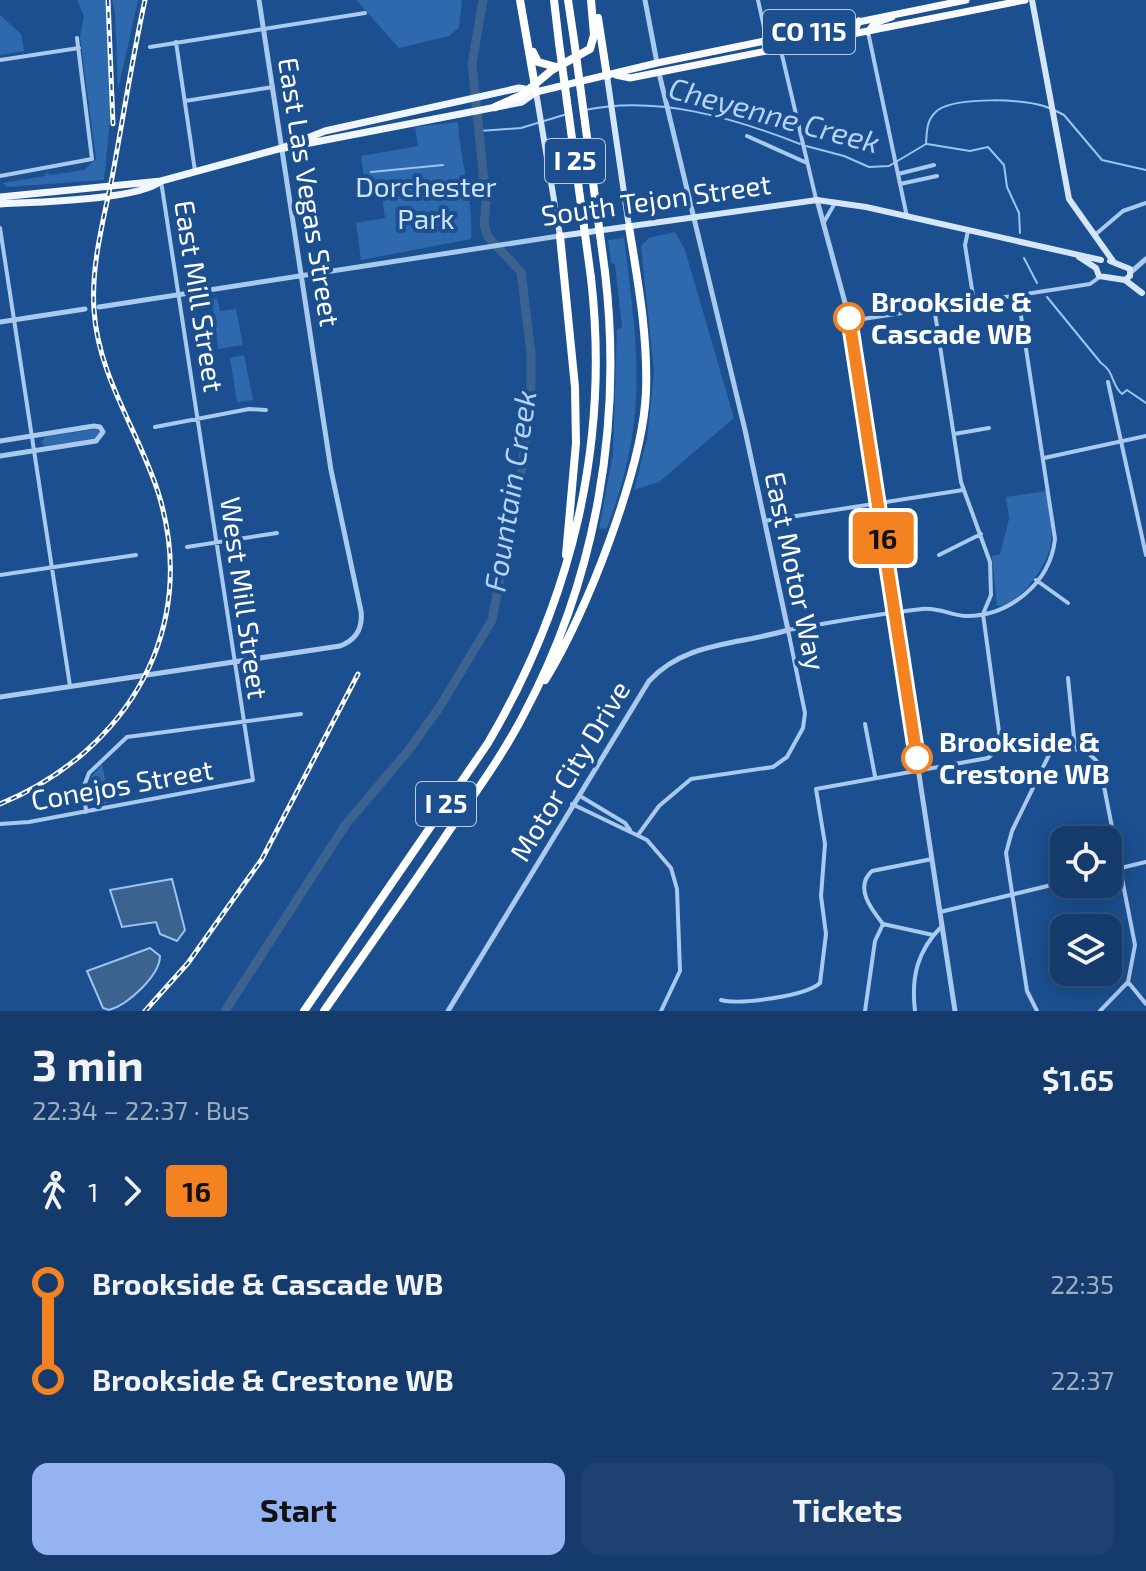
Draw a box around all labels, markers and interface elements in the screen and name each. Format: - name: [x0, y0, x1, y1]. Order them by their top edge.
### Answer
- road number: CO 115: [763, 10, 855, 54]
- street label: East Las Vegas Street: [272, 55, 348, 329]
- water label: Cheyenne Creek: [665, 69, 884, 160]
- road number: I 25: [545, 139, 605, 183]
- street label: South Tejon Street: [539, 166, 773, 232]
- park label: Dorchester Park: [355, 169, 497, 235]
- street label: East Mill Street: [168, 198, 232, 394]
- place label: Brookside & Cascade WB: [871, 284, 1032, 350]
- marker: Brookside & Cascade WB: [834, 303, 864, 333]
- water label: Fountain Creek: [475, 387, 543, 594]
- street label: East Motor Way: [758, 468, 834, 673]
- street label: West Mill Street: [214, 495, 276, 701]
- line badge: 16: [847, 512, 919, 564]
- text: 16: [869, 521, 897, 555]
- street label: Motor City Drive: [502, 674, 636, 867]
- place label: Brookside & Crestone WB: [939, 724, 1110, 790]
- marker: Brookside & Crestone WB: [902, 743, 932, 773]
- street label: Conejos Street: [28, 751, 216, 817]
- road number: I 25: [416, 782, 476, 826]
- map controls: [1050, 826, 1122, 986]
- button: locate: [1050, 826, 1122, 898]
- button: layers: [1050, 914, 1122, 986]
- text: 3 min: [32, 1037, 144, 1090]
- text: $1.65: [1042, 1061, 1114, 1097]
- text: 22:34 – 22:37 · Bus: [32, 1094, 250, 1125]
- icon: walk: [32, 1169, 76, 1213]
- icon: forward: [110, 1169, 154, 1213]
- text: 16: [182, 1174, 211, 1208]
- text: 1: [88, 1176, 98, 1207]
- text: Brookside & Cascade WB: [92, 1265, 444, 1301]
- text: 22:35: [1050, 1268, 1114, 1299]
- text: Brookside & Crestone WB: [92, 1361, 454, 1397]
- text: 22:37: [1051, 1364, 1114, 1395]
- button: Start: [32, 1463, 565, 1555]
- button: Tickets: [581, 1463, 1114, 1555]

